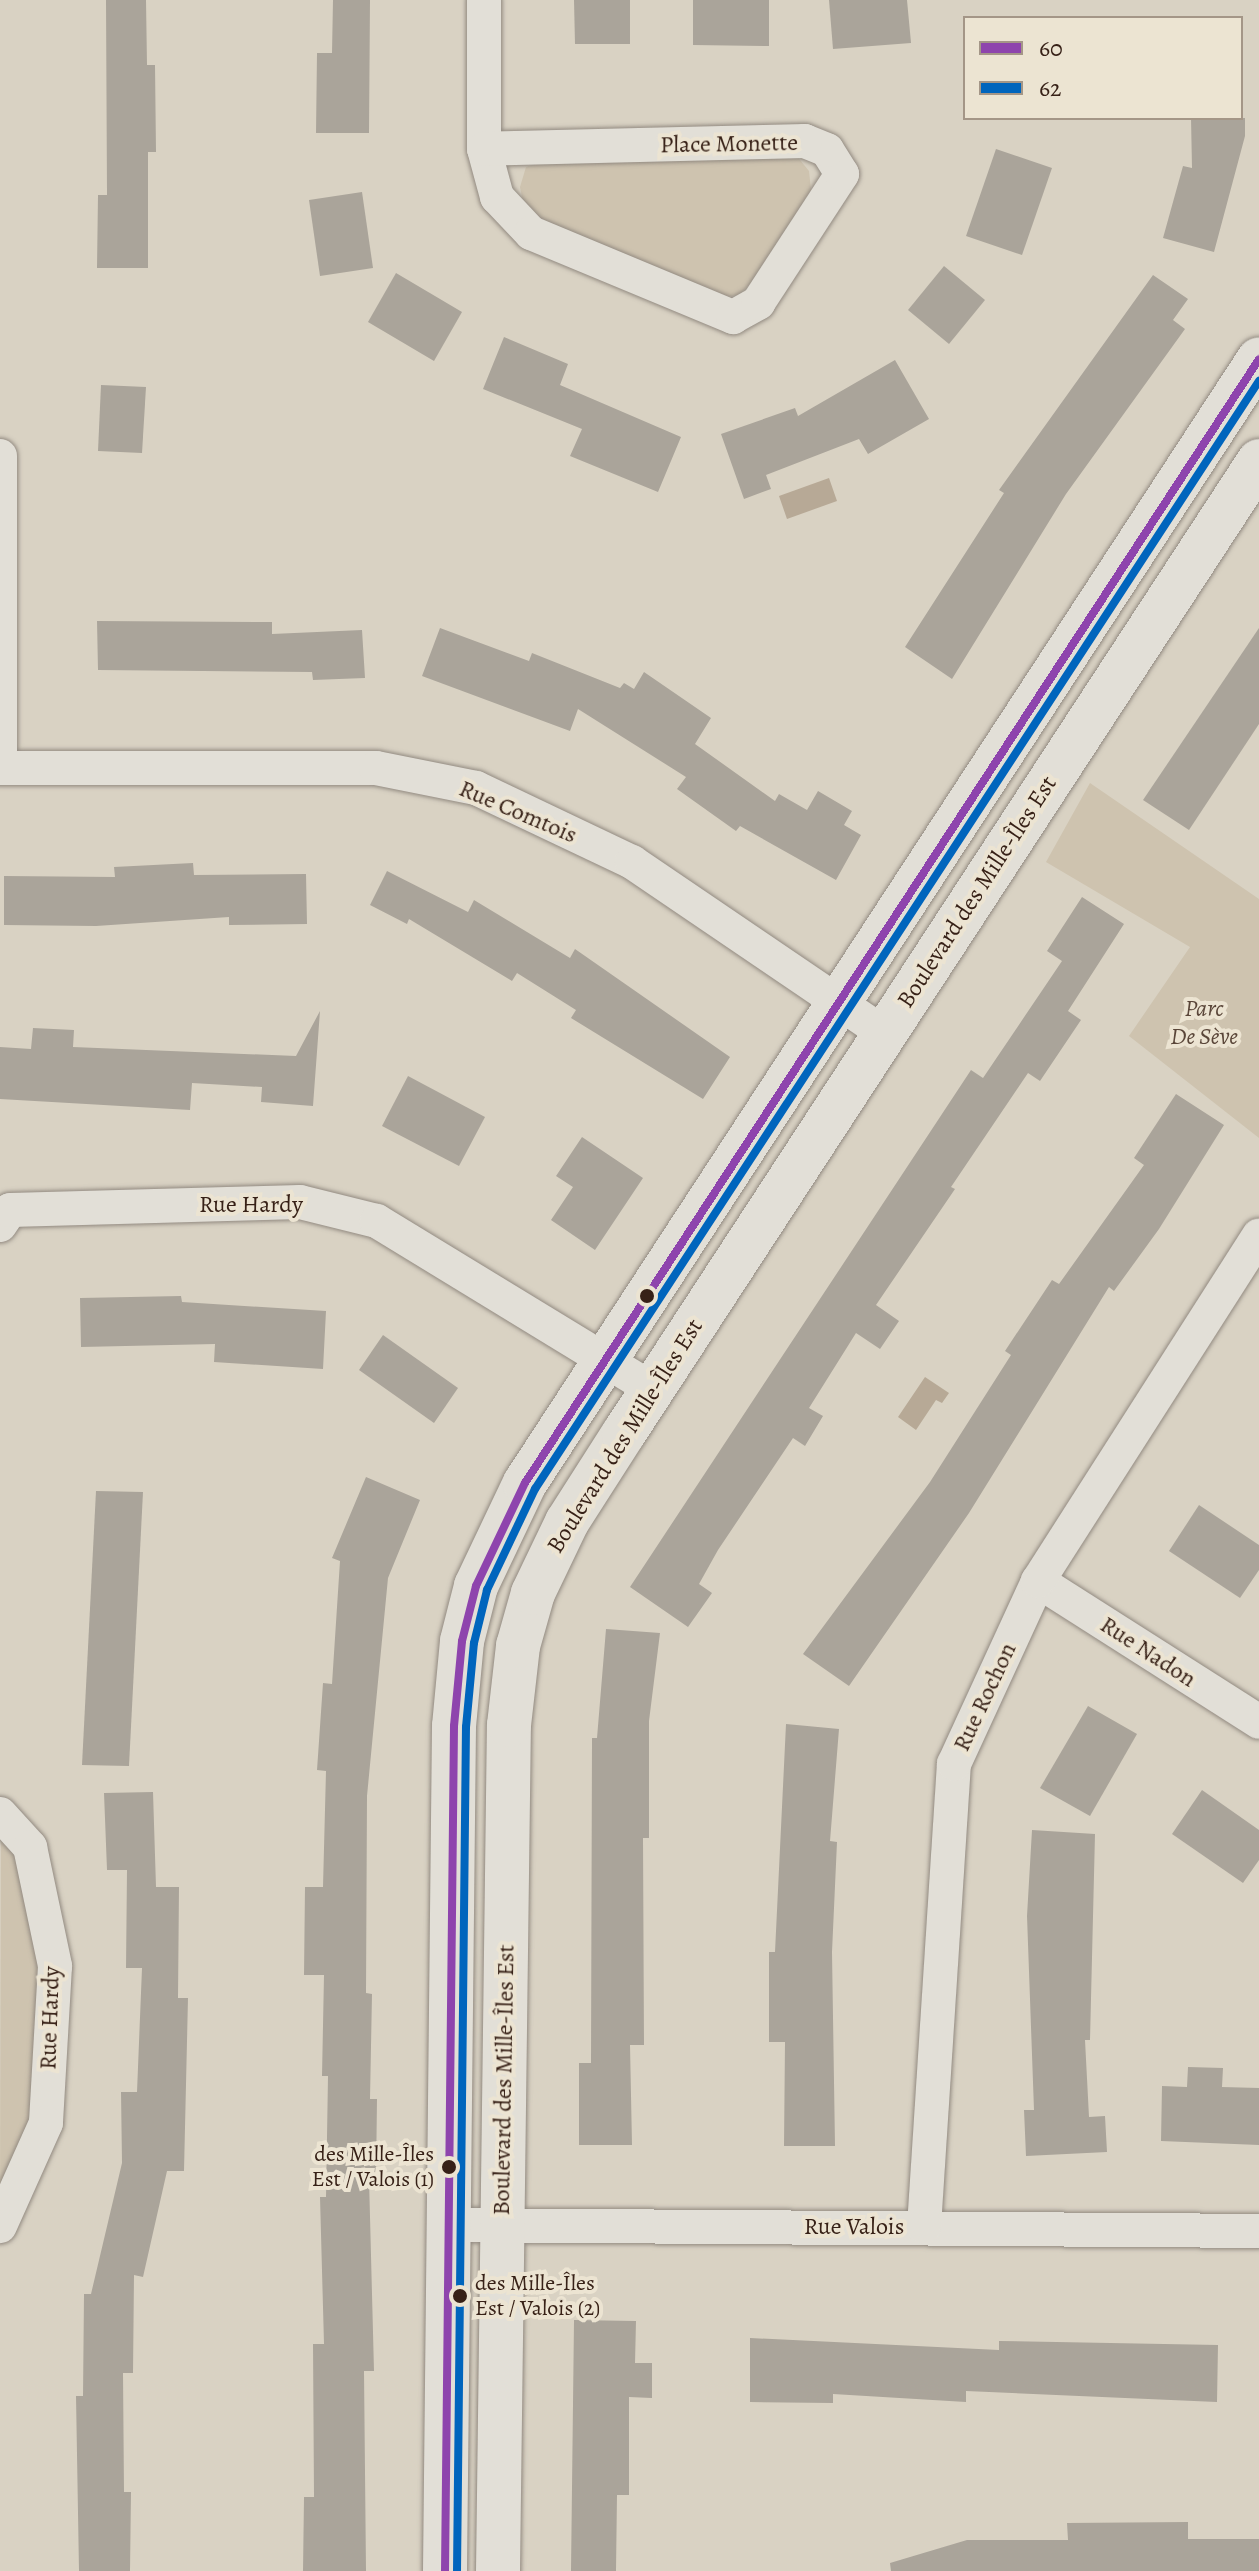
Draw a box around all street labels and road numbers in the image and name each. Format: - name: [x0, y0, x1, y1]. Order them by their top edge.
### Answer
- street label: Place Monette: [660, 128, 798, 160]
- street label: Boulevard des Mille-Îles Est: [891, 771, 1063, 1013]
- street label: Rue Comtois: [455, 774, 581, 850]
- street label: Rue Hardy: [199, 1191, 303, 1219]
- street label: Boulevard des Mille-Îles Est: [541, 1314, 709, 1558]
- street label: Rue Nadon: [1095, 1610, 1201, 1694]
- street label: Rue Rochon: [947, 1638, 1023, 1756]
- street label: Boulevard des Mille-Îles Est: [487, 1944, 521, 2216]
- street label: Rue Hardy: [34, 1966, 66, 2070]
- street label: Rue Valois: [804, 2213, 904, 2241]

